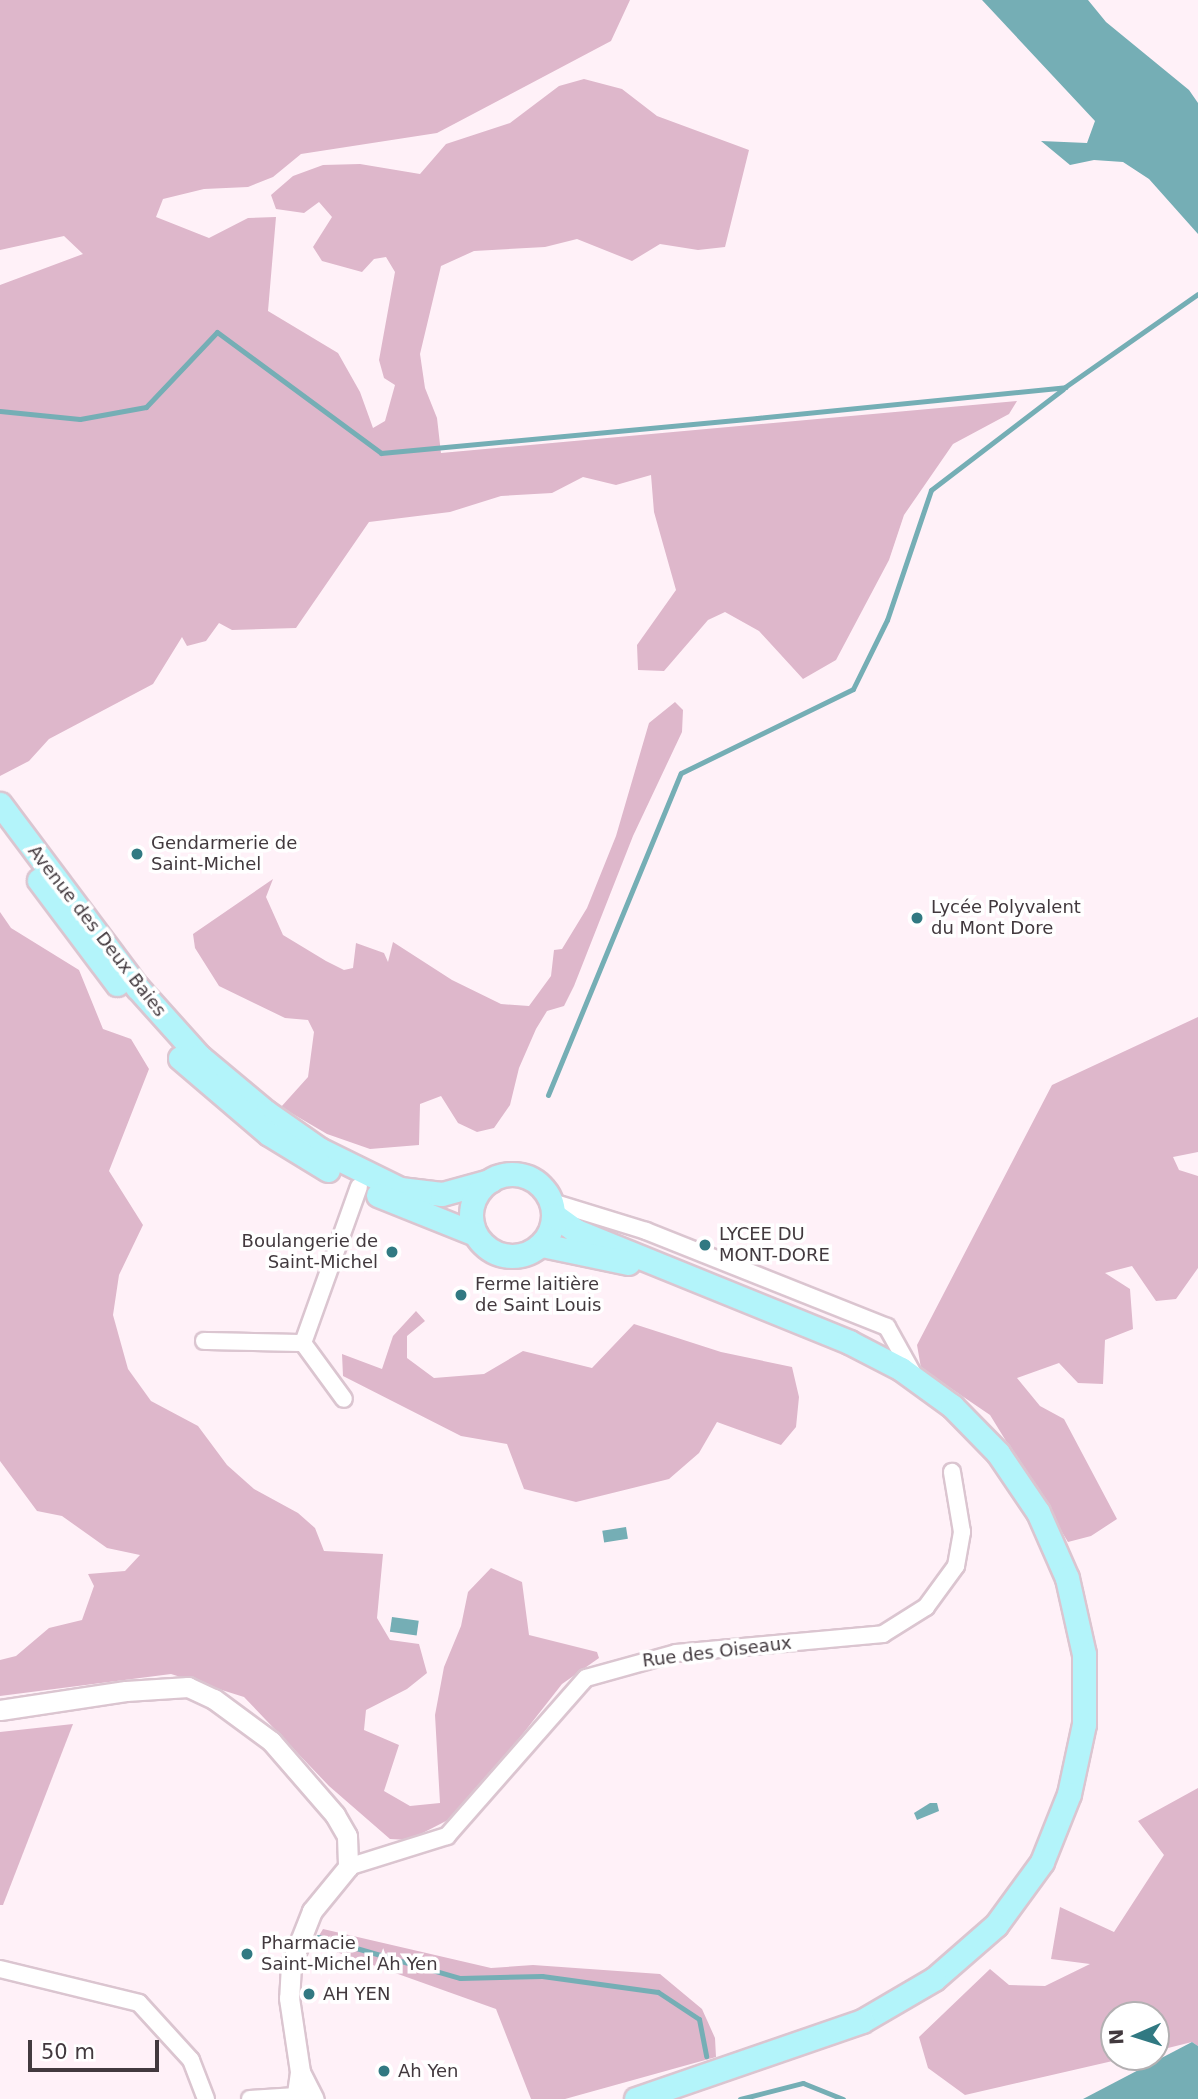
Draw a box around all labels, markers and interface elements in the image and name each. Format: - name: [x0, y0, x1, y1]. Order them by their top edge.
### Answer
- place label: Gendarmerie de Saint-Michel: [151, 833, 297, 876]
- street label: Avenue des Deux Baies: [23, 841, 171, 1021]
- marker: Gendarmerie de Saint-Michel: [129, 846, 145, 862]
- place label: Lycée Polyvalent du Mont Dore: [931, 897, 1081, 940]
- marker: Lycée Polyvalent du Mont Dore: [909, 910, 925, 926]
- place label: LYCEE DU MONT-DORE: [719, 1224, 830, 1266]
- place label: Boulangerie de Saint-Michel: [242, 1231, 378, 1274]
- marker: LYCEE DU MONT-DORE: [697, 1237, 713, 1253]
- marker: Boulangerie de Saint-Michel: [384, 1244, 400, 1260]
- place label: Ferme laitière de Saint Louis: [475, 1274, 601, 1316]
- marker: Ferme laitière de Saint Louis: [453, 1287, 469, 1303]
- street label: Rue des Oiseaux: [641, 1632, 793, 1672]
- place label: Pharmacie Saint-Michel Ah Yen: [261, 1933, 438, 1976]
- marker: Pharmacie Saint-Michel Ah Yen: [239, 1946, 255, 1962]
- place label: AH YEN: [323, 1983, 390, 2005]
- marker: AH YEN: [301, 1986, 317, 2002]
- north arrow: [1100, 2001, 1170, 2071]
- scale bar: [32, 2025, 163, 2070]
- text: N: [1105, 2028, 1127, 2046]
- text: 50 m: [41, 2040, 95, 2064]
- place label: Ah Yen: [398, 2060, 459, 2082]
- marker: Ah Yen: [376, 2063, 392, 2079]

